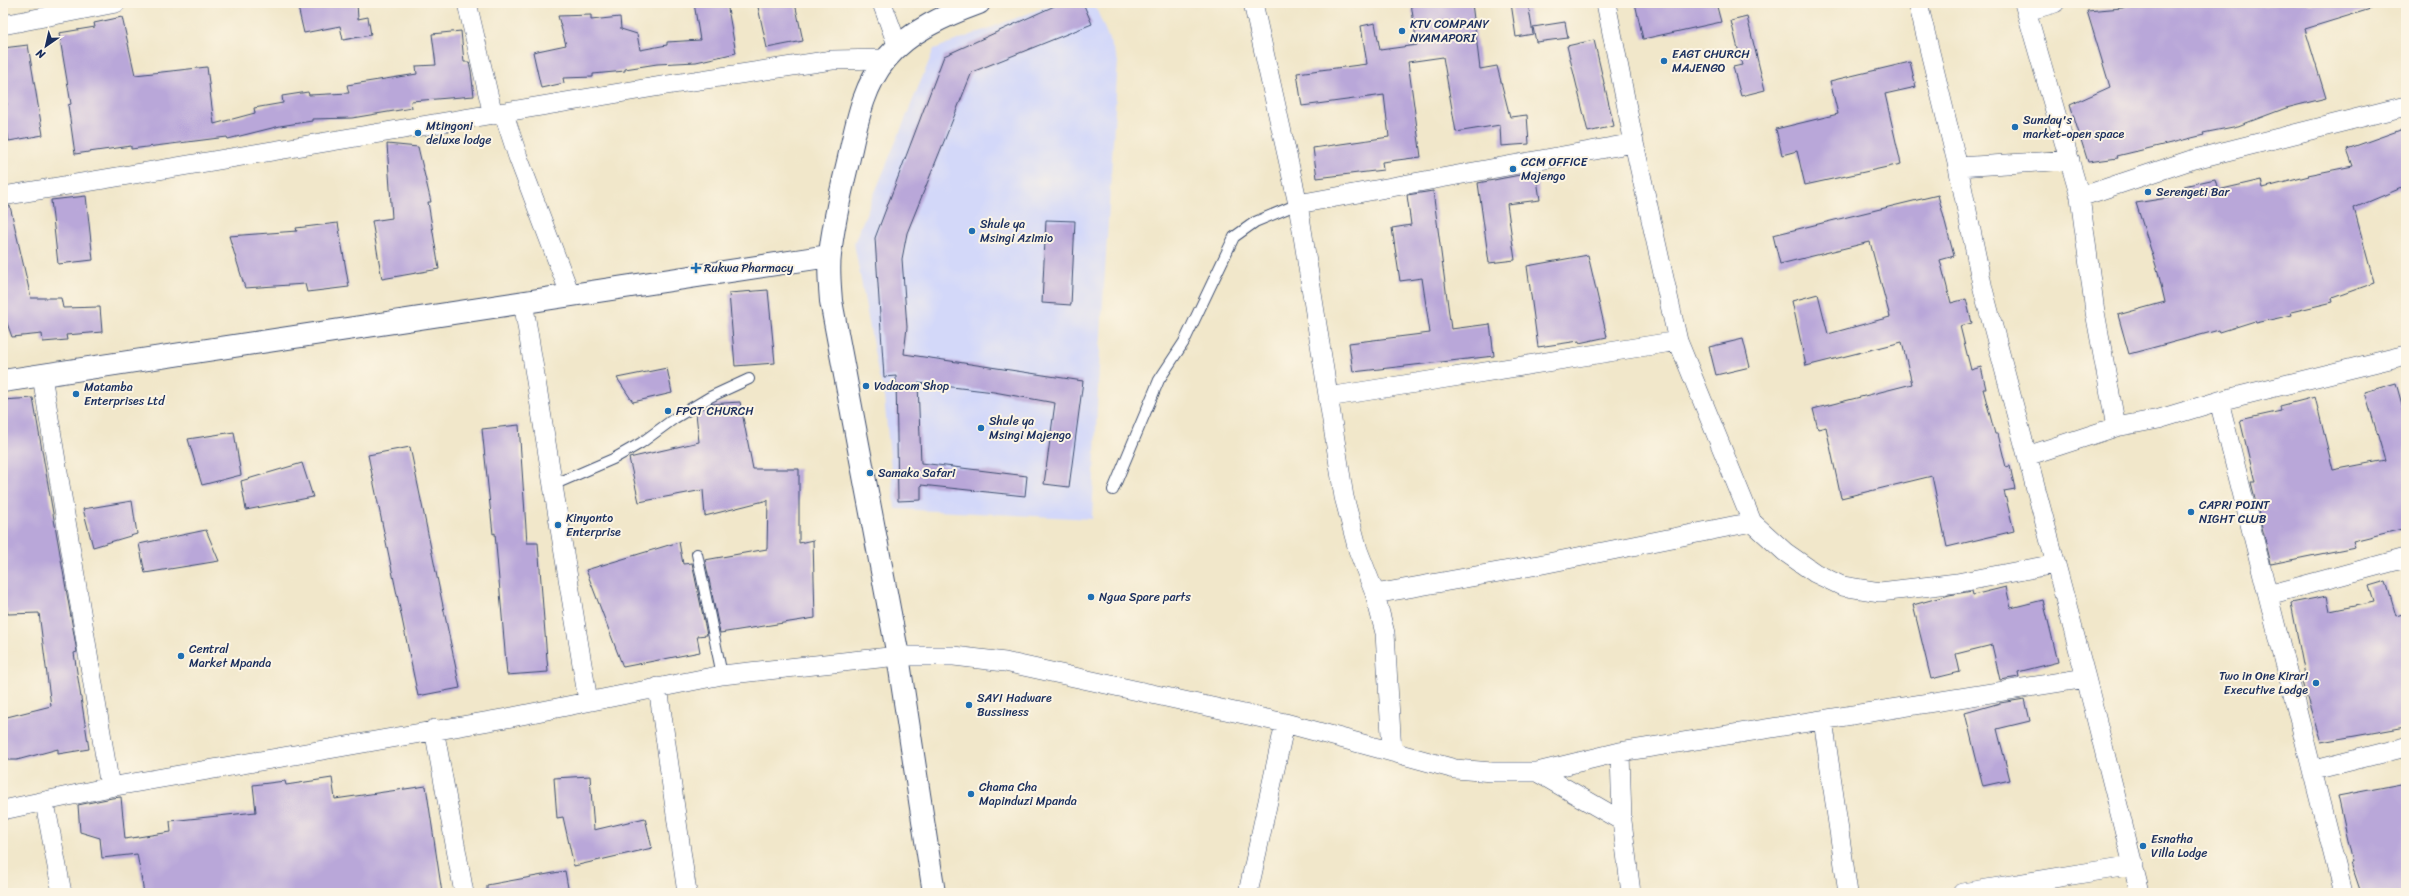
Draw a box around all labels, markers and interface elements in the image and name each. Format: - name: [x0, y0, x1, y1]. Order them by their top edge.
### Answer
- place label: KTV COMPANY NYAMAPORI: [1410, 13, 1489, 49]
- north arrow: [26, 26, 66, 66]
- marker: KTV COMPANY NYAMAPORI: [1397, 26, 1407, 36]
- place label: EAGT CHURCH MAJENGO: [1672, 43, 1750, 79]
- text: N: [32, 44, 50, 64]
- marker: EAGT CHURCH MAJENGO: [1659, 56, 1669, 66]
- place label: Sunday's market-open space: [2023, 109, 2124, 145]
- place label: Mtingoni deluxe lodge: [426, 115, 491, 151]
- marker: Sunday's market-open space: [2010, 122, 2020, 132]
- marker: Mtingoni deluxe lodge: [413, 128, 423, 138]
- place label: CCM OFFICE Majengo: [1521, 151, 1589, 187]
- marker: CCM OFFICE Majengo: [1508, 164, 1518, 174]
- place label: Serengeti Bar: [2156, 181, 2230, 203]
- marker: Serengeti Bar: [2143, 187, 2153, 197]
- place label: Shule ya Msingi Azimio: [980, 213, 1053, 249]
- marker: Shule ya Msingi Azimio: [967, 226, 977, 236]
- place label: Rukwa Pharmacy: [704, 257, 794, 279]
- marker: Rukwa Pharmacy: [691, 263, 701, 273]
- place label: Vodacom Shop: [874, 375, 950, 397]
- place label: Matamba Enterprises Ltd: [84, 376, 165, 412]
- marker: Vodacom Shop: [861, 381, 871, 391]
- marker: Matamba Enterprises Ltd: [71, 389, 81, 399]
- place label: FPCT CHURCH: [676, 400, 754, 422]
- marker: FPCT CHURCH: [663, 406, 673, 416]
- place label: Shule ya Msingi Majengo: [989, 410, 1071, 446]
- marker: Shule ya Msingi Majengo: [976, 423, 986, 433]
- place label: Samaka Safari: [878, 462, 956, 484]
- marker: Samaka Safari: [865, 468, 875, 478]
- place label: CAPRI POINT NIGHT CLUB: [2199, 494, 2271, 530]
- place label: Kinyonto Enterprise: [566, 507, 621, 543]
- marker: CAPRI POINT NIGHT CLUB: [2186, 507, 2196, 517]
- marker: Kinyonto Enterprise: [553, 520, 563, 530]
- place label: Ngua Spare parts: [1099, 586, 1191, 608]
- marker: Ngua Spare parts: [1086, 592, 1096, 602]
- place label: Central Market Mpanda: [189, 638, 271, 674]
- marker: Central Market Mpanda: [176, 651, 186, 661]
- place label: Two in One Kirari Executive Lodge: [2219, 665, 2309, 701]
- marker: Two in One Kirari Executive Lodge: [2311, 678, 2321, 688]
- place label: SAYI Hadware Bussiness: [977, 687, 1052, 723]
- marker: SAYI Hadware Bussiness: [964, 700, 974, 710]
- place label: Chama Cha Mapinduzi Mpanda: [979, 776, 1077, 812]
- marker: Chama Cha Mapinduzi Mpanda: [966, 789, 976, 799]
- place label: Esnatha Villa Lodge: [2151, 828, 2207, 864]
- marker: Esnatha Villa Lodge: [2138, 841, 2148, 851]

